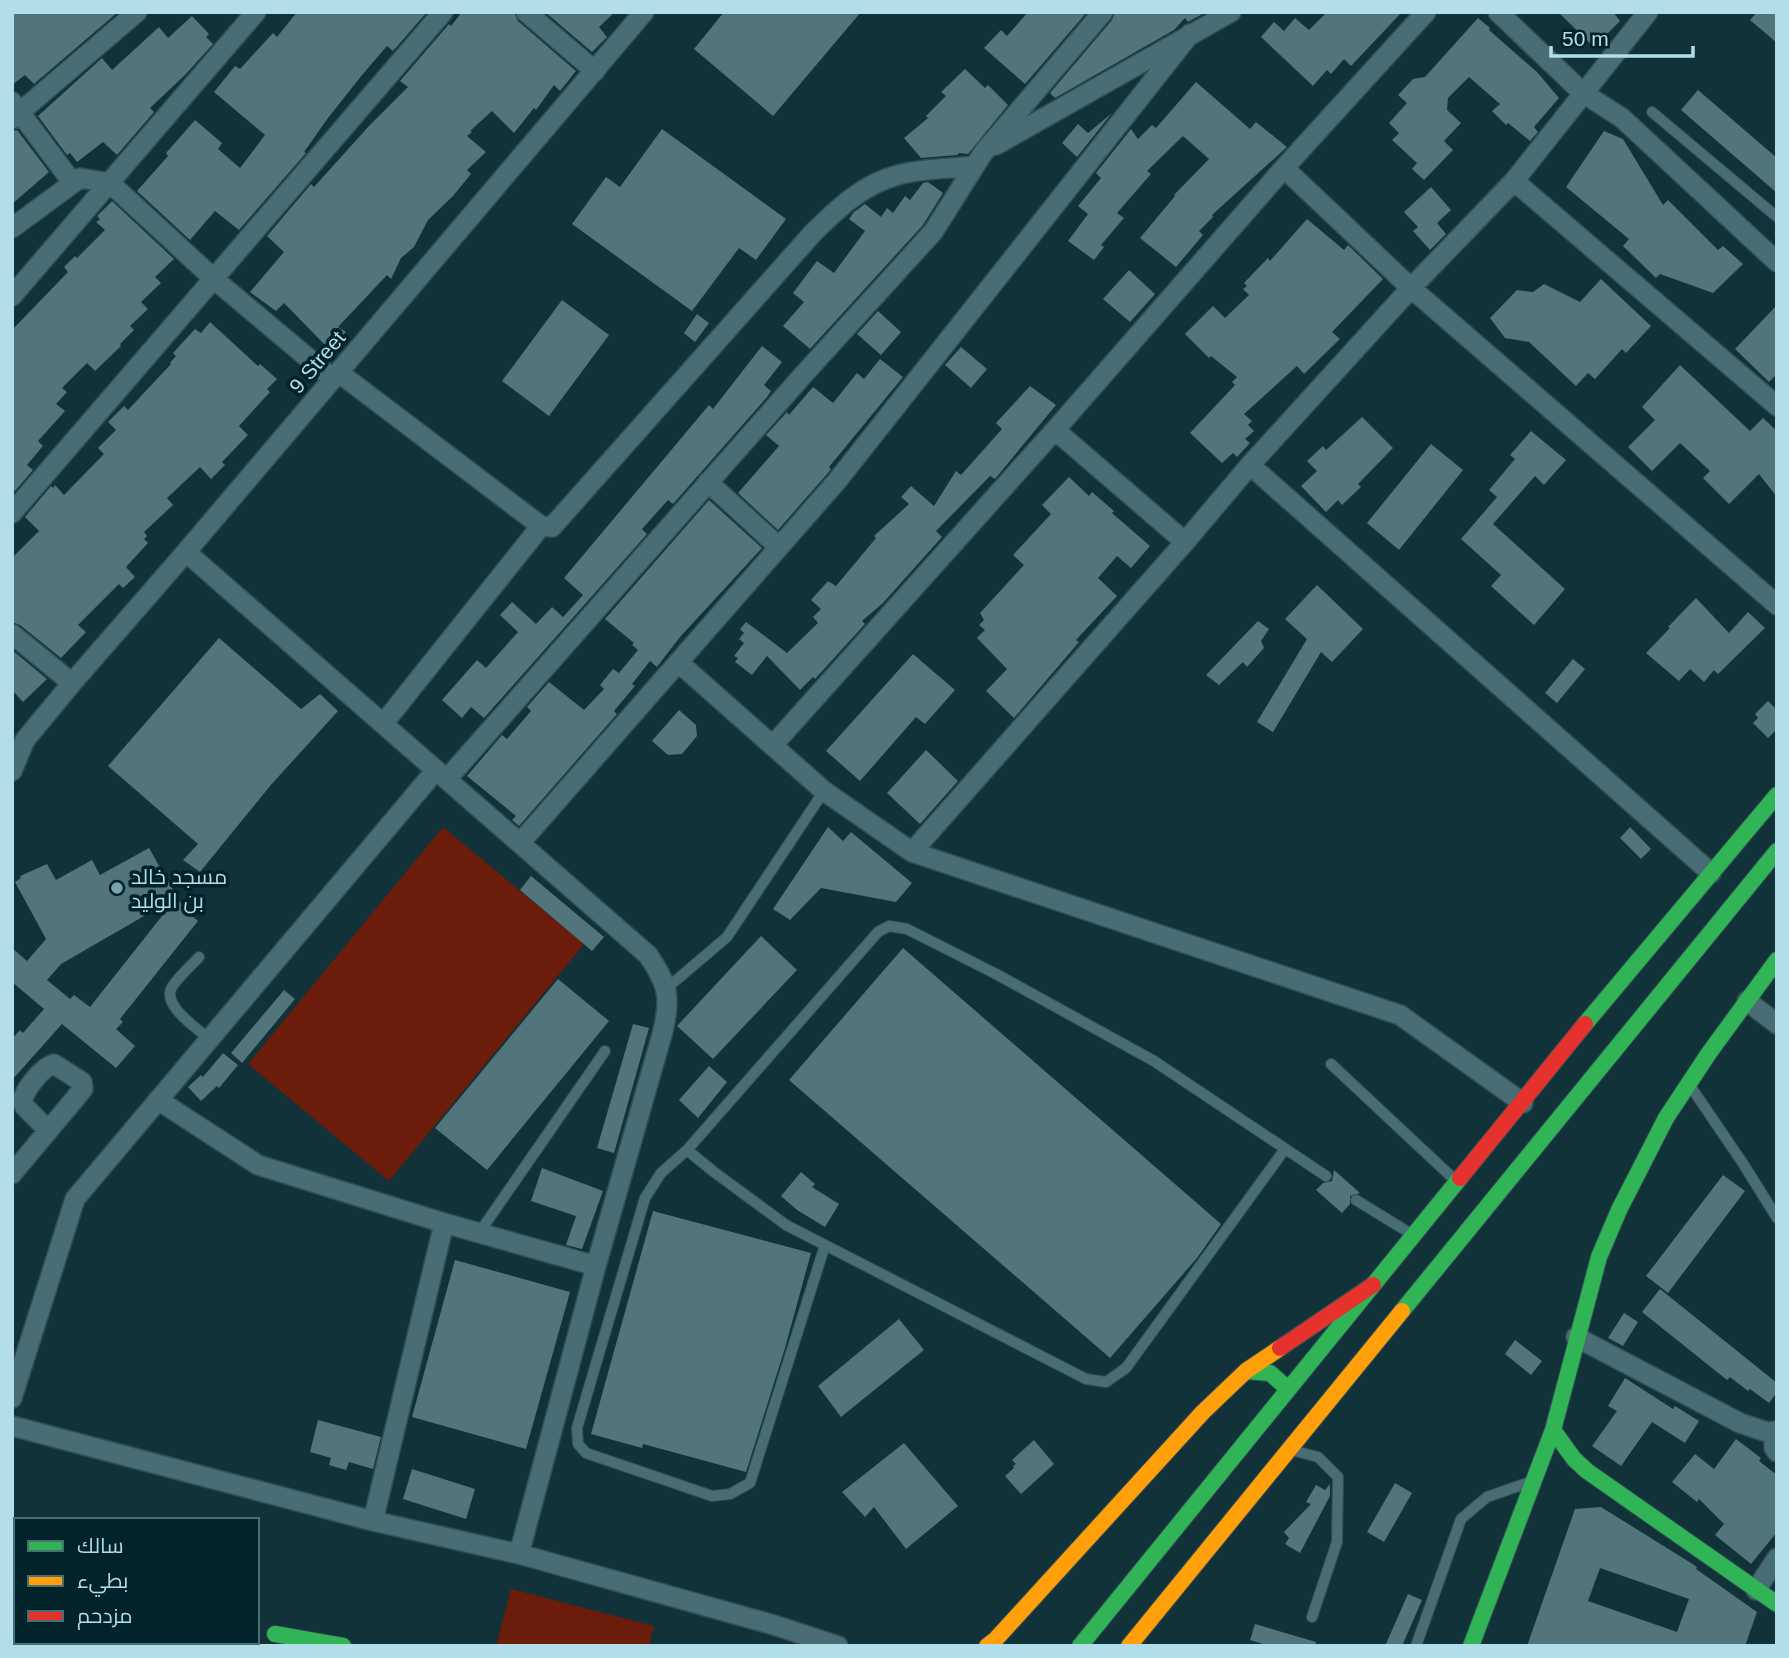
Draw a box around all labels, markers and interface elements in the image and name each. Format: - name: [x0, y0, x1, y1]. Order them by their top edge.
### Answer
- scale bar: [1551, 14, 1693, 58]
- text: 50 m: [1562, 27, 1609, 50]
- street label: 9 Street: [285, 326, 350, 398]
- place label: مسجد خالد بن الوليد: [131, 865, 227, 914]
- marker: مسجد خالد بن الوليد: [109, 880, 125, 896]
- legend: [14, 1518, 259, 1644]
- text: سالك: [77, 1534, 124, 1557]
- text: بطيء: [77, 1569, 128, 1597]
- text: مزدحم: [77, 1604, 132, 1630]

